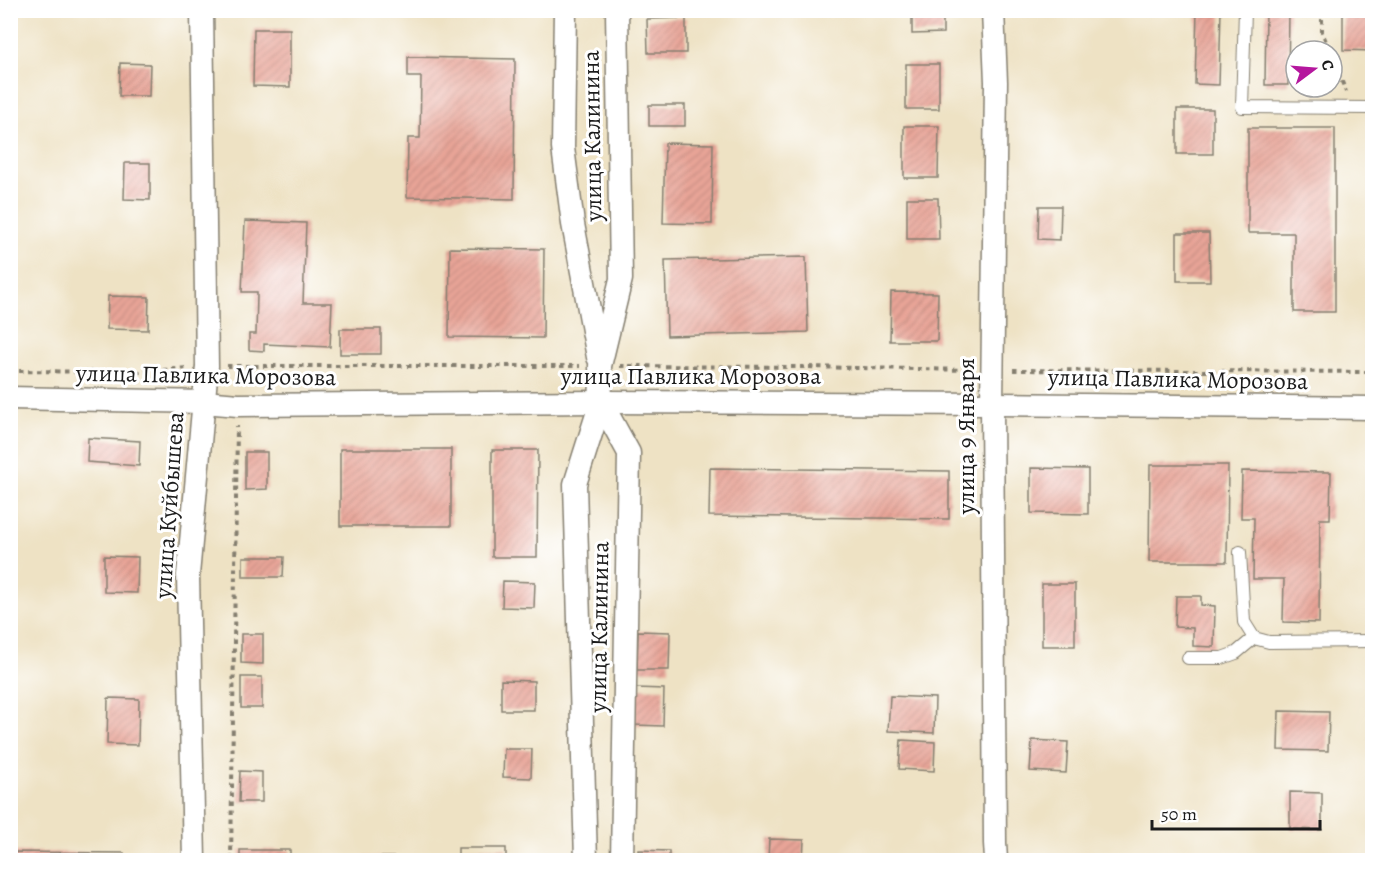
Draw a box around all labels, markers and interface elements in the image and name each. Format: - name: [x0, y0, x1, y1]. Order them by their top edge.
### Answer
- north arrow: [1284, 39, 1344, 99]
- street label: улица Калинина: [575, 50, 610, 223]
- text: С: [1316, 57, 1339, 73]
- street label: улица Павлика Морозова: [74, 357, 337, 393]
- street label: улица 9 Января: [950, 358, 982, 515]
- street label: улица Павлика Морозова: [560, 360, 821, 392]
- street label: улица Павлика Морозова: [1046, 361, 1309, 397]
- street label: улица Куйбышева: [146, 411, 191, 600]
- street label: улица Калинина: [581, 541, 616, 714]
- scale bar: [1152, 793, 1320, 831]
- text: 50 m: [1161, 802, 1197, 826]

